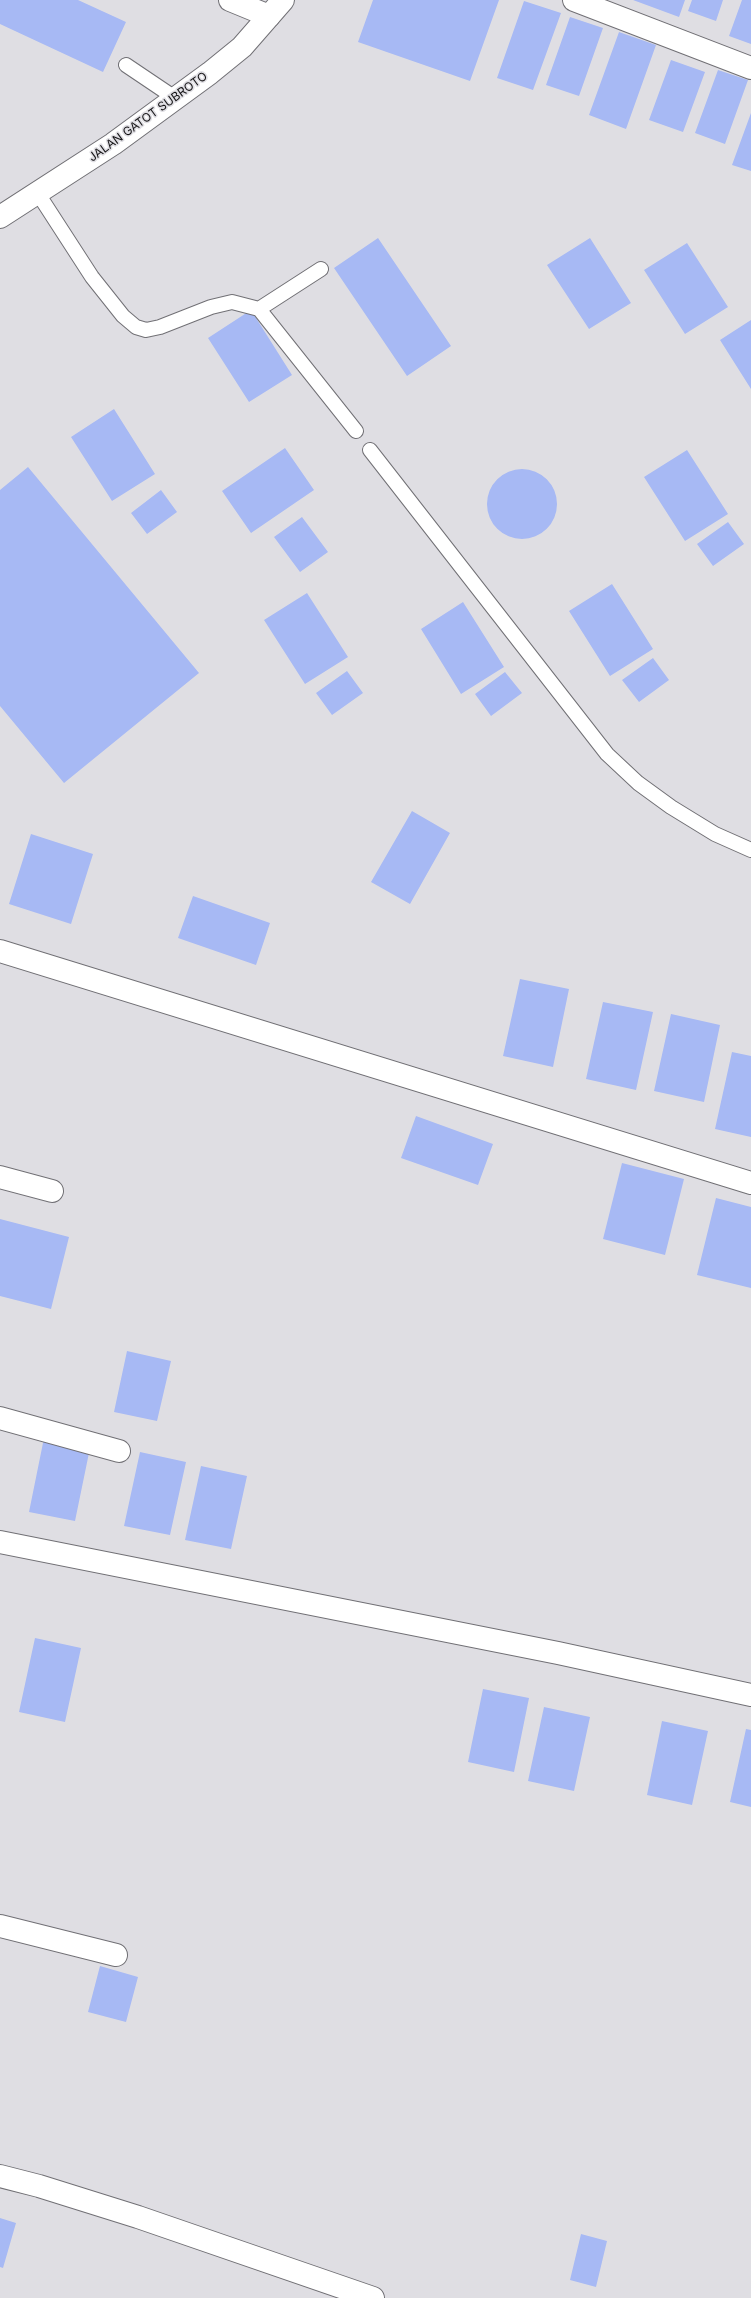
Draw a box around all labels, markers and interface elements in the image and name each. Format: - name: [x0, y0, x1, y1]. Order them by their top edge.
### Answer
- street label: JALAN GATOT SUBROTO: [86, 69, 210, 165]

